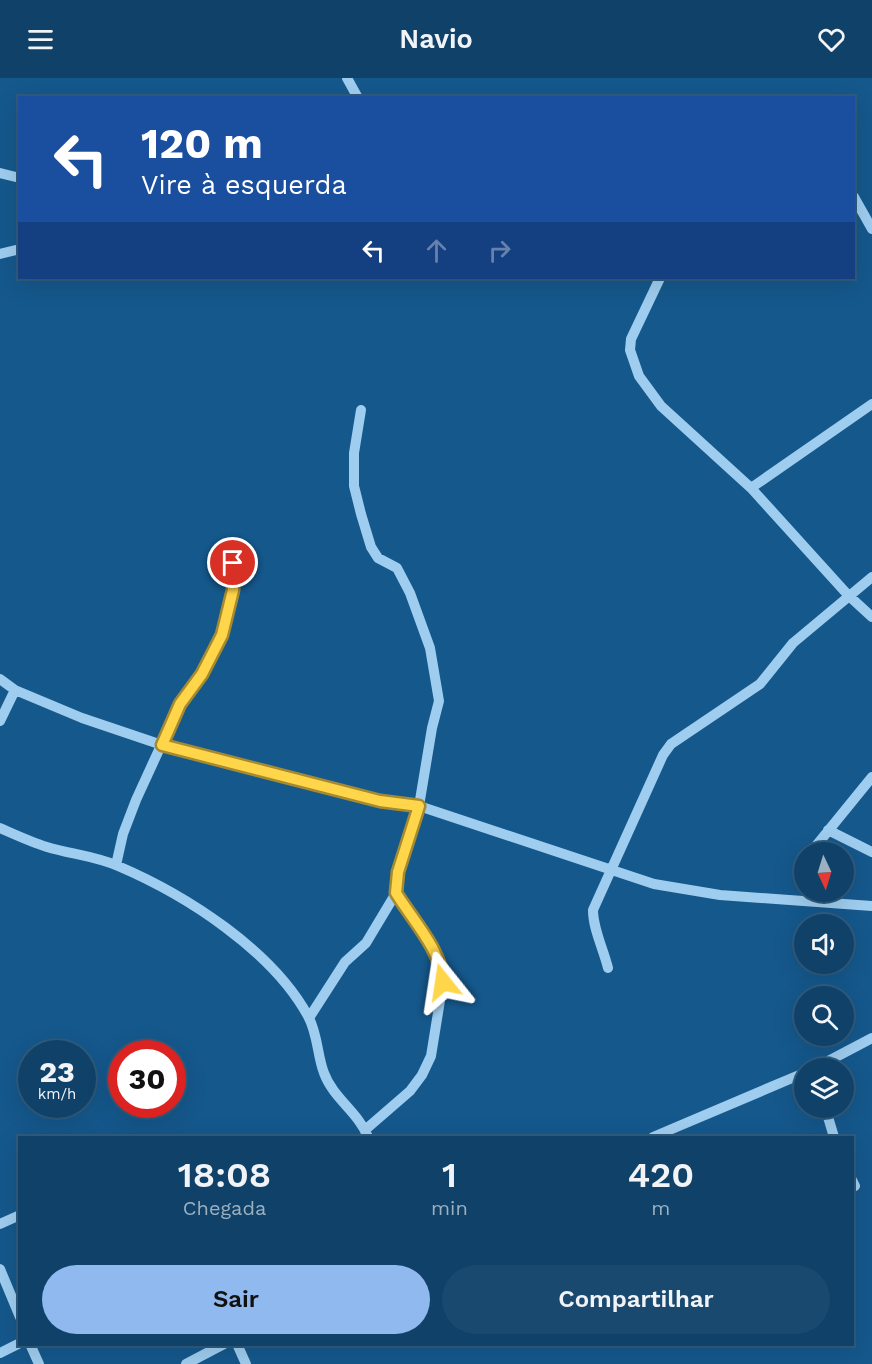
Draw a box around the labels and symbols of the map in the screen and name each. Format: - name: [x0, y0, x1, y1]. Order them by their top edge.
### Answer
- pin: [207, 537, 258, 588]
- north arrow: [794, 842, 854, 902]
- position arrow: [411, 950, 475, 1014]
- speed limit sign: 30: [108, 1040, 186, 1118]

